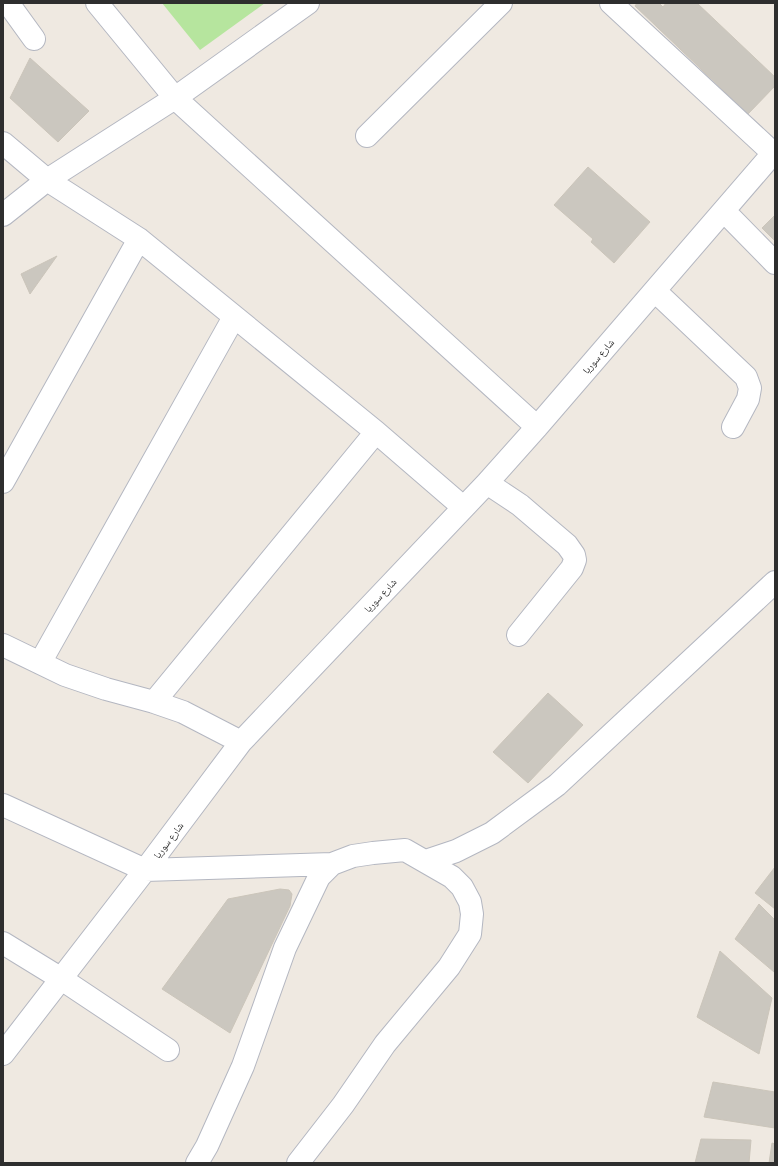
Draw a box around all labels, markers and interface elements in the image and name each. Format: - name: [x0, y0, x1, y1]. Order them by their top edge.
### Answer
- street label: شارع سوريا: [580, 336, 617, 376]
- street label: شارع سوريا: [361, 575, 400, 615]
- street label: شارع سوريا: [151, 819, 187, 861]

